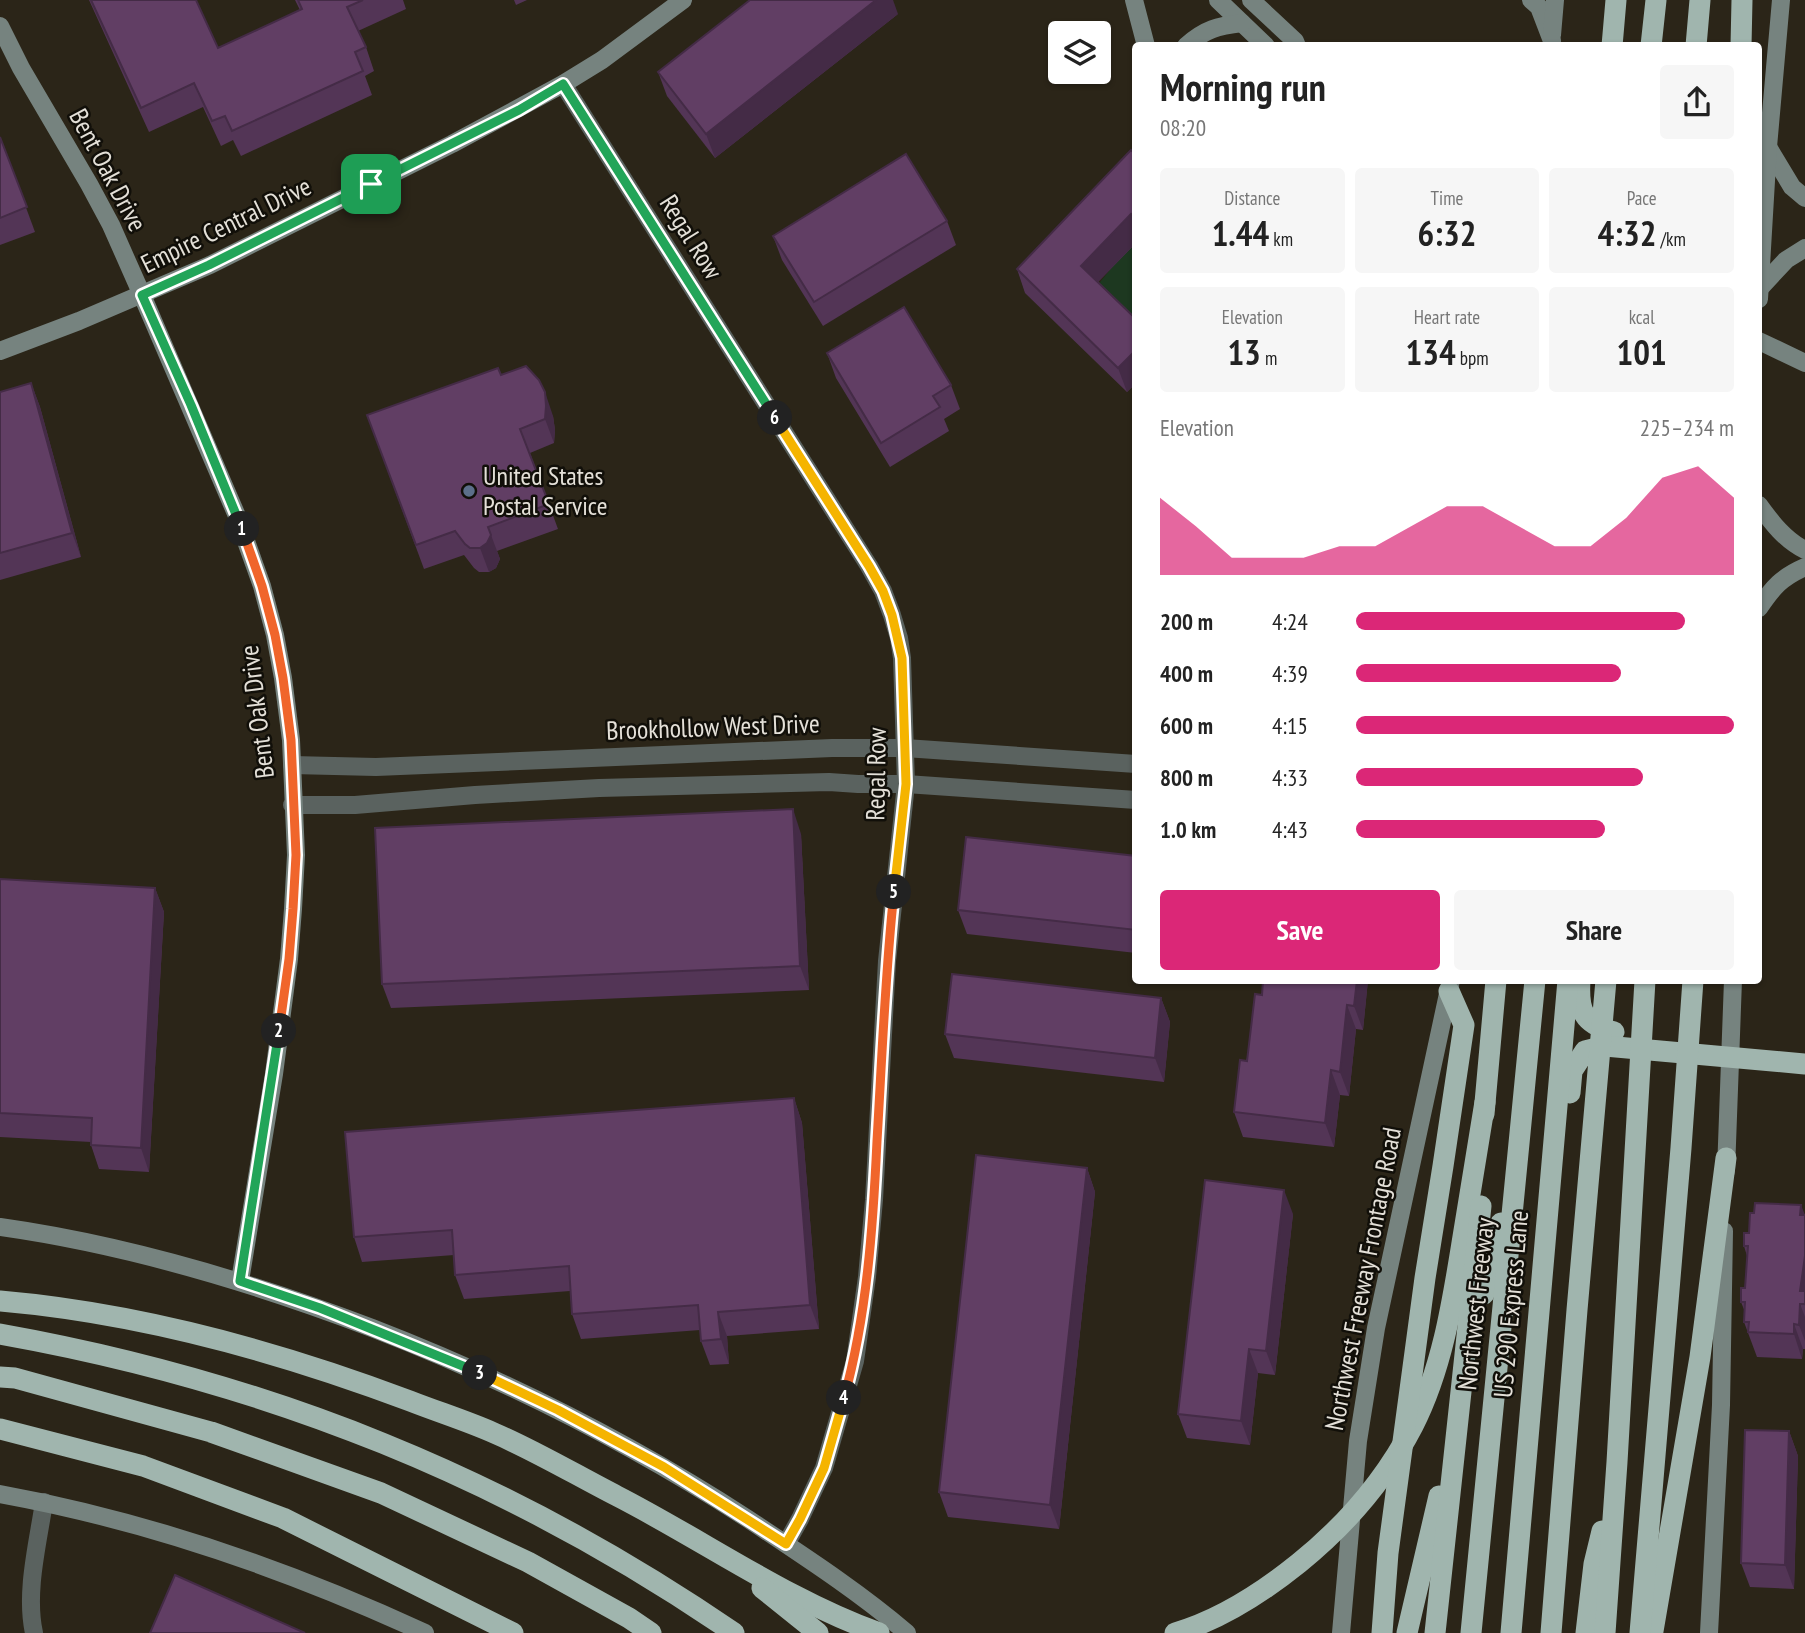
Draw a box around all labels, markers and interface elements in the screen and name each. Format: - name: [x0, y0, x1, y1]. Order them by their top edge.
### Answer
- map controls: [1048, 21, 1111, 84]
- button: layers: [1048, 21, 1111, 84]
- text: Morning run: [1160, 62, 1326, 111]
- button: share: [1660, 65, 1734, 139]
- street label: Bent Oak Drive: [62, 103, 154, 237]
- text: 08:20: [1160, 113, 1206, 142]
- pin: [341, 154, 401, 214]
- icon: arrive: [352, 165, 390, 203]
- street label: Empire Central Drive: [135, 169, 316, 280]
- text: Distance: [1224, 186, 1280, 210]
- text: Time: [1431, 186, 1463, 210]
- text: Pace: [1627, 186, 1657, 210]
- street label: Regal Row: [653, 189, 730, 285]
- text: 1.44: [1212, 210, 1269, 256]
- text: 6:32: [1418, 210, 1476, 256]
- text: 4:32: [1597, 210, 1656, 256]
- text: km: [1269, 227, 1293, 251]
- text: /km: [1656, 227, 1686, 251]
- text: Elevation: [1222, 305, 1283, 329]
- text: Heart rate: [1414, 305, 1480, 329]
- text: kcal: [1629, 305, 1655, 329]
- text: 13: [1227, 329, 1261, 375]
- text: 134: [1405, 329, 1456, 375]
- text: 101: [1617, 329, 1667, 375]
- text: m: [1261, 346, 1277, 370]
- text: bpm: [1456, 346, 1489, 370]
- pin: 6: [758, 400, 792, 436]
- text: 6: [770, 405, 779, 429]
- text: Elevation: [1160, 413, 1234, 442]
- text: 225–234 m: [1640, 413, 1734, 442]
- place label: United States Postal Service: [483, 459, 607, 522]
- marker: United States Postal Service: [461, 483, 477, 499]
- pin: 1: [224, 512, 260, 546]
- text: 1: [237, 516, 246, 540]
- text: 200 m: [1160, 607, 1213, 636]
- text: 4:24: [1272, 607, 1308, 636]
- street label: Bent Oak Drive: [232, 644, 281, 781]
- text: 400 m: [1160, 659, 1213, 688]
- text: 4:39: [1272, 659, 1308, 688]
- street label: Brookhollow West Drive: [606, 706, 820, 747]
- text: 600 m: [1160, 711, 1213, 740]
- text: 4:15: [1272, 711, 1308, 740]
- street label: Regal Row: [858, 727, 893, 821]
- text: 800 m: [1160, 763, 1213, 792]
- text: 4:33: [1272, 763, 1308, 792]
- text: 1.0 km: [1160, 815, 1216, 844]
- text: 4:43: [1272, 815, 1308, 844]
- pin: 5: [876, 874, 912, 910]
- text: 5: [889, 879, 898, 903]
- button: Save: [1160, 890, 1440, 970]
- button: Share: [1454, 890, 1734, 970]
- pin: 2: [262, 1014, 296, 1048]
- text: 2: [274, 1018, 283, 1042]
- street label: Northwest Freeway Frontage Road: [1317, 1125, 1408, 1433]
- street label: US 290 Express Lane: [1486, 1209, 1535, 1399]
- street label: Northwest Freeway: [1450, 1216, 1501, 1392]
- pin: 3: [462, 1356, 498, 1390]
- text: 3: [475, 1360, 484, 1384]
- pin: 4: [826, 1380, 862, 1416]
- text: 4: [839, 1385, 848, 1409]

